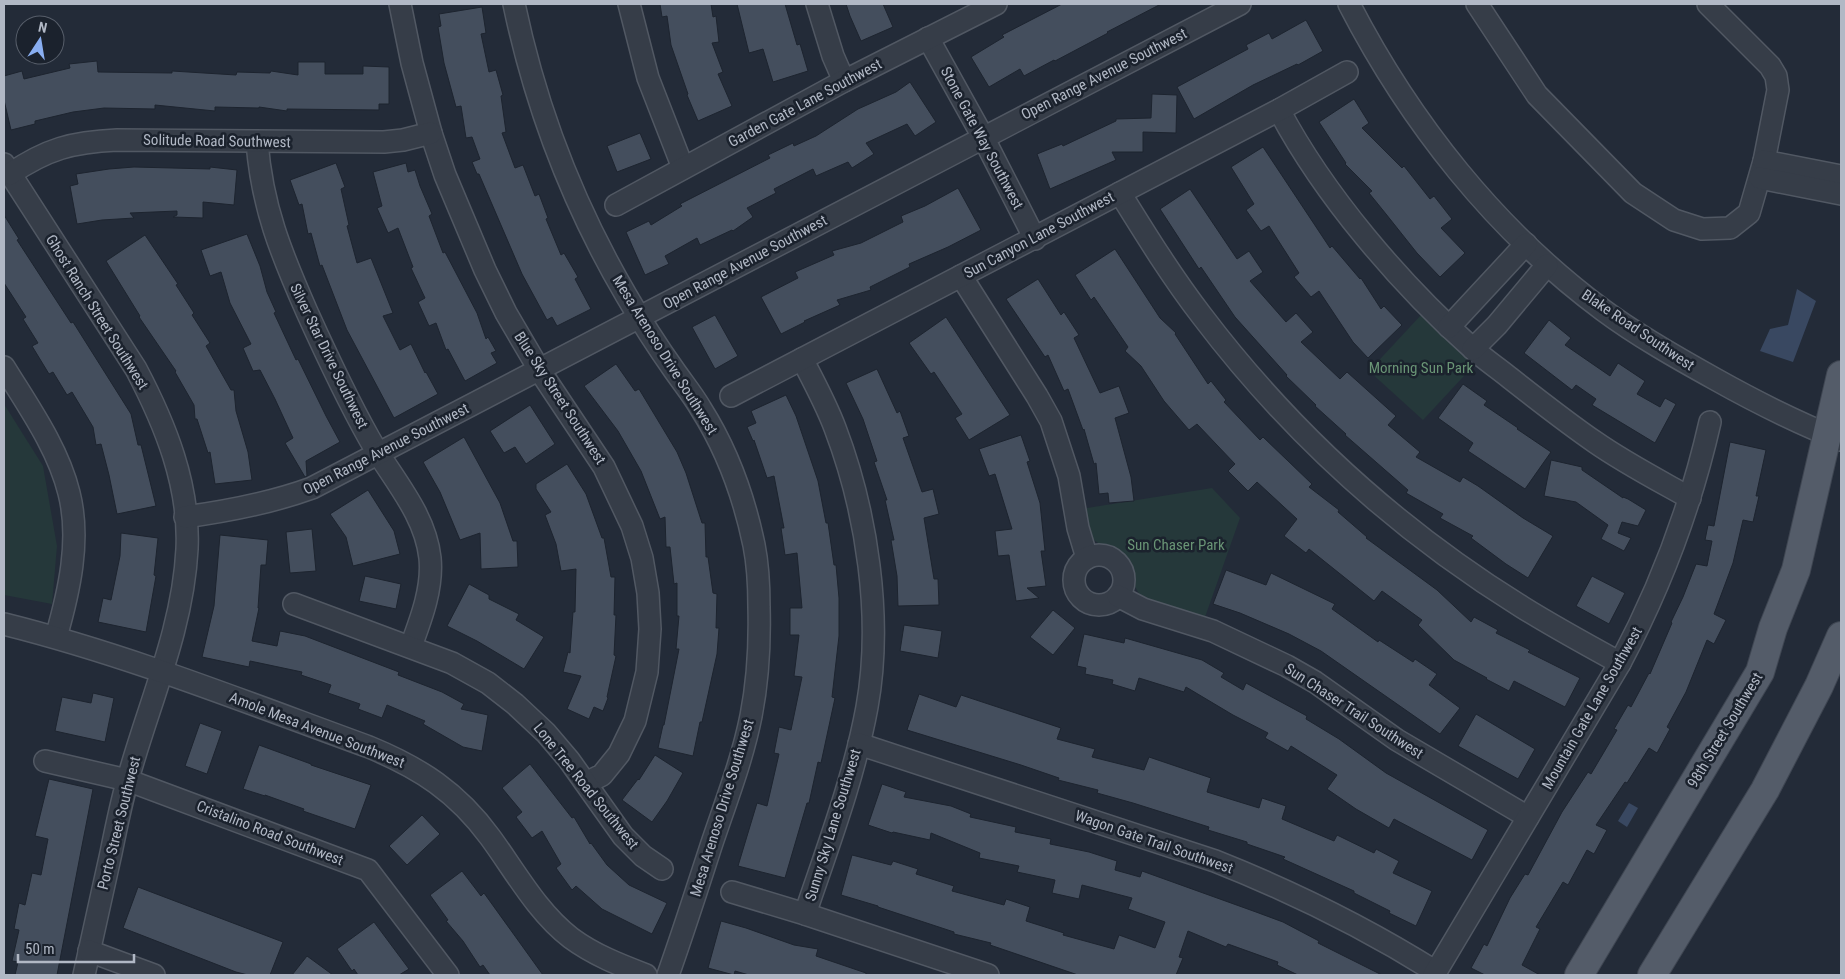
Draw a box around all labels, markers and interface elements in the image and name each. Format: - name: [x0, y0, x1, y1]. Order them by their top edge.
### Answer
- north arrow: [15, 15, 65, 65]
- text: N: [37, 19, 49, 36]
- street label: Open Range Avenue Southwest: [1018, 24, 1190, 124]
- street label: Garden Gate Lane Southwest: [725, 55, 885, 151]
- street label: Stone Gate Way Southwest: [937, 64, 1027, 212]
- street label: Solitude Road Southwest: [143, 131, 291, 151]
- street label: Sun Canyon Lane Southwest: [961, 188, 1117, 282]
- street label: Open Range Avenue Southwest: [660, 211, 830, 313]
- street label: Ghost Ranch Street Southwest: [42, 231, 152, 393]
- street label: Mesa Arenoso Drive Southwest: [609, 272, 721, 438]
- street label: Silver Star Drive Southwest: [286, 281, 372, 431]
- street label: Blake Road Southwest: [1578, 286, 1698, 374]
- street label: Blue Sky Street Southwest: [510, 328, 610, 468]
- park label: Morning Sun Park: [1369, 359, 1474, 377]
- street label: Open Range Avenue Southwest: [300, 399, 472, 499]
- park label: Sun Chaser Park: [1127, 536, 1225, 554]
- street label: Mountain Gate Lane Southwest: [1538, 624, 1646, 792]
- street label: Sun Chaser Trail Southwest: [1281, 659, 1427, 763]
- street label: 98th Street Southwest: [1684, 669, 1766, 791]
- street label: Amole Mesa Avenue Southwest: [227, 688, 407, 772]
- street label: Mesa Arenoso Drive Southwest: [686, 717, 758, 899]
- street label: Lone Tree Road Southwest: [530, 719, 642, 853]
- street label: Sunny Sky Lane Southwest: [801, 747, 865, 903]
- street label: Porto Street Southwest: [94, 754, 144, 892]
- street label: Cristalino Road Southwest: [194, 797, 346, 869]
- street label: Wagon Gate Trail Southwest: [1073, 806, 1235, 878]
- scale bar: [18, 932, 134, 964]
- text: 50 m: [25, 940, 55, 958]

